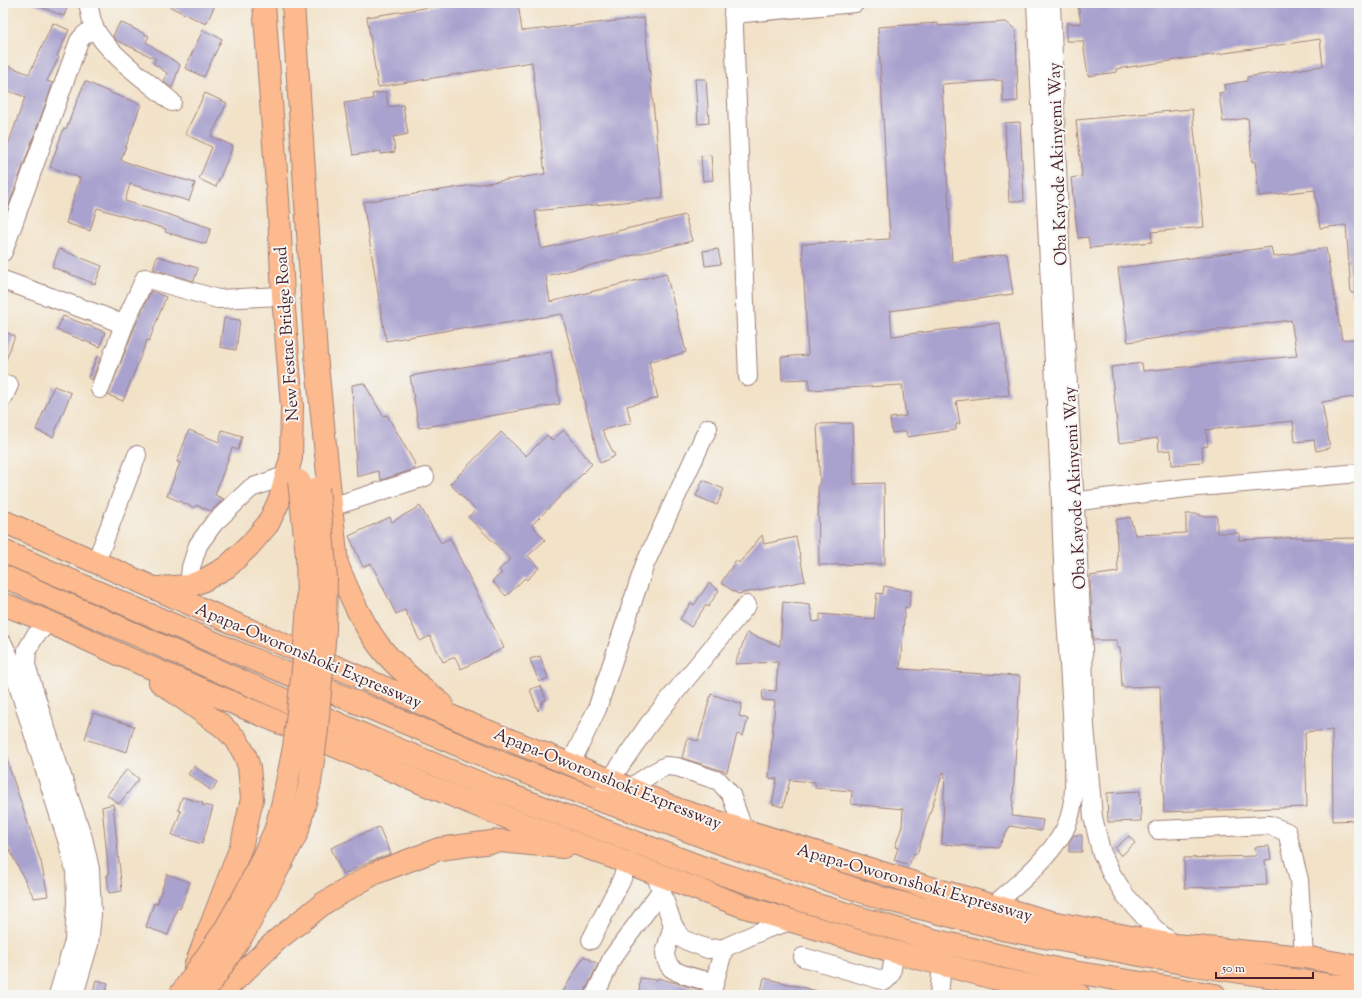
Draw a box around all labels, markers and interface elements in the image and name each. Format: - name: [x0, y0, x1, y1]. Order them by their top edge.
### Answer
- street label: Oba Kayode Akinyemi Way: [1043, 61, 1075, 266]
- street label: New Festac Bridge Road: [270, 245, 306, 422]
- street label: Oba Kayode Akinyemi Way: [1059, 385, 1093, 590]
- street label: Apapa-Oworonshoki Expressway: [191, 598, 426, 716]
- street label: Apapa-Oworonshoki Expressway: [490, 723, 725, 837]
- street label: Apapa-Oworonshoki Expressway: [794, 839, 1036, 929]
- scale bar: [1216, 954, 1313, 980]
- text: 50 m: [1221, 960, 1245, 978]

